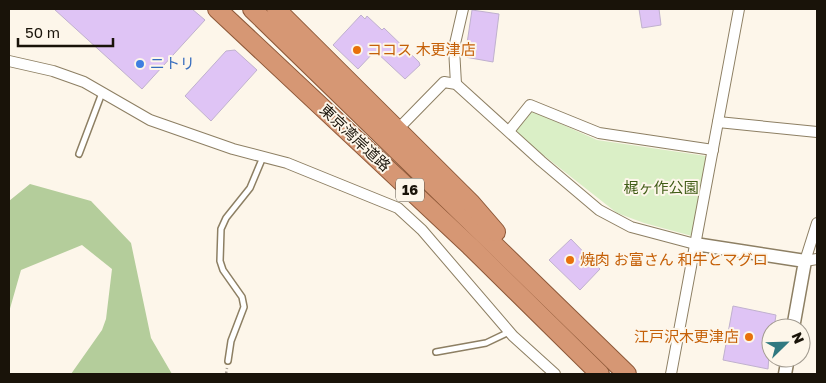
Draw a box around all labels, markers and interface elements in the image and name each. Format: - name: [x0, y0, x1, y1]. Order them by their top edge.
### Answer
- scale bar: [18, 15, 112, 47]
- text: 50 m: [25, 23, 60, 41]
- place label: ココス 木更津店: [367, 40, 476, 58]
- marker: ココス 木更津店: [351, 44, 363, 56]
- place label: ニトリ: [150, 54, 195, 72]
- marker: ニトリ: [134, 58, 146, 70]
- street label: 東京湾岸道路: [317, 100, 395, 175]
- road number: 16: [396, 178, 424, 202]
- park label: 梶ヶ作公園: [623, 178, 699, 196]
- place label: 焼肉 お富さん 和牛とマグロ: [580, 250, 768, 268]
- marker: 焼肉 お富さん 和牛とマグロ: [564, 254, 576, 266]
- north arrow: [761, 318, 811, 368]
- place label: 江戸沢木更津店: [634, 327, 739, 345]
- text: N: [789, 330, 808, 346]
- marker: 江戸沢木更津店: [743, 331, 755, 343]

